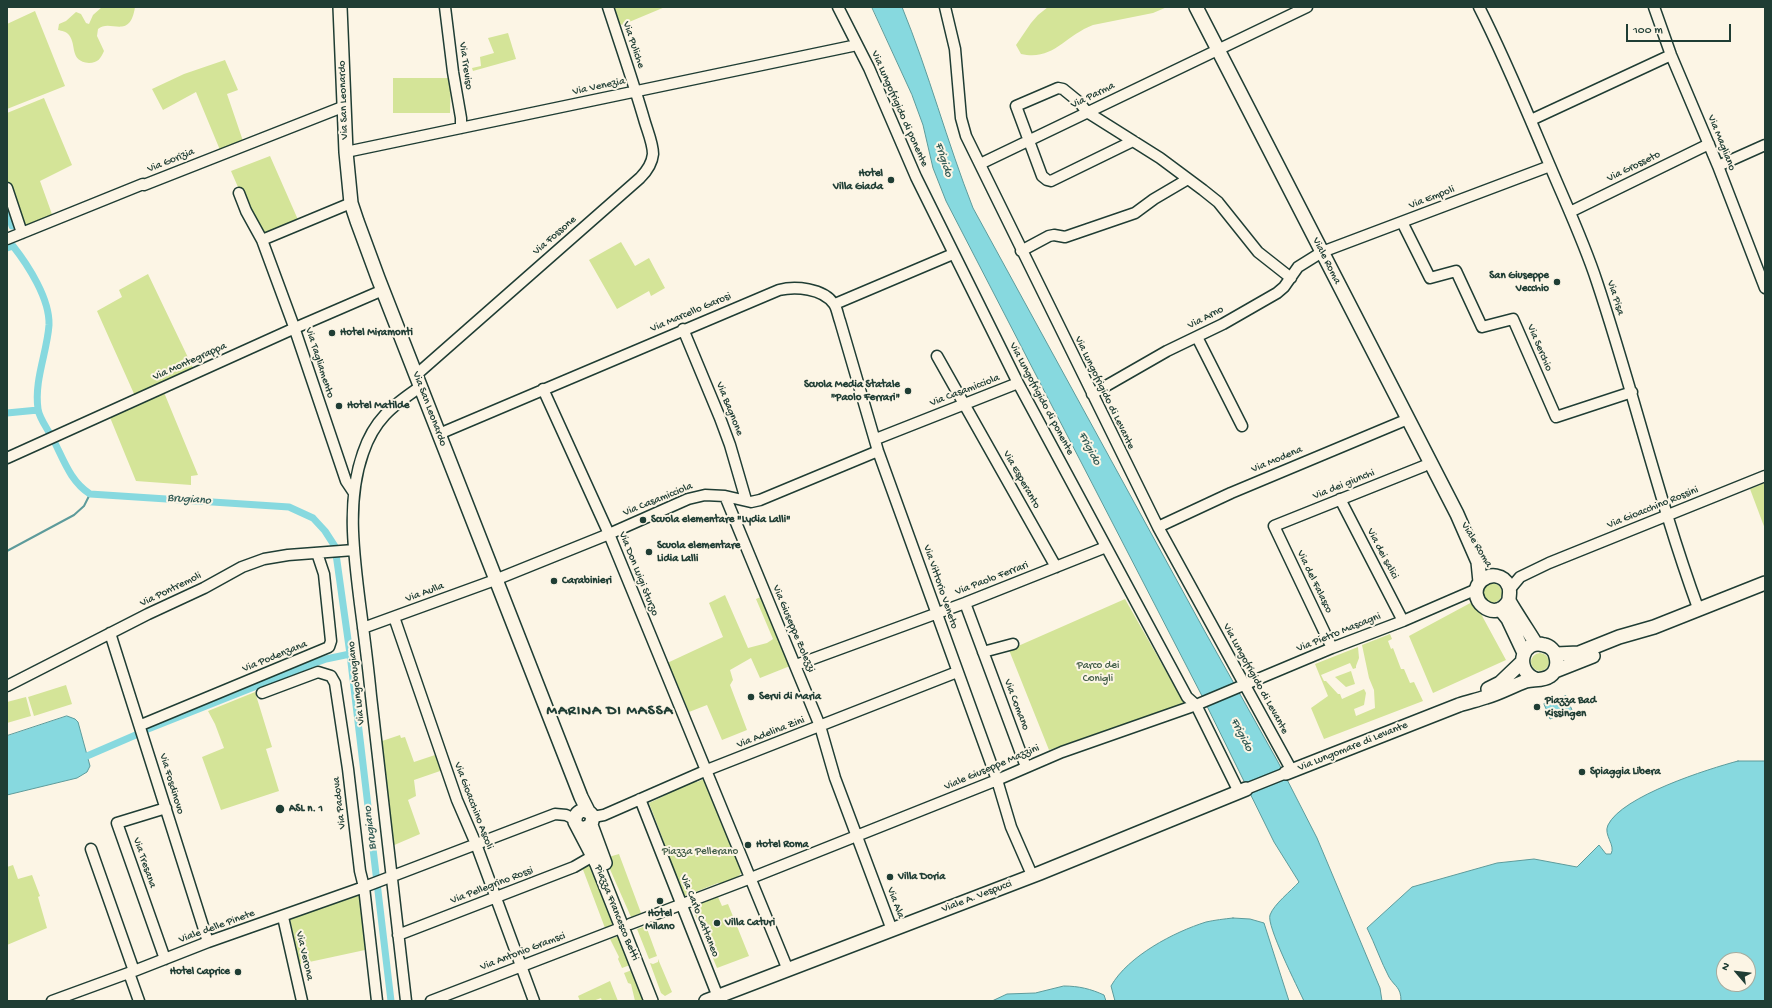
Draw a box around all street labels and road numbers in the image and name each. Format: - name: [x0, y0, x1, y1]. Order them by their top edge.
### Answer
- street label: Via Puliche: [619, 20, 647, 70]
- street label: Via Treviso: [455, 41, 475, 91]
- street label: Via Lungofrigido di ponente: [867, 49, 931, 169]
- street label: Via San Leonardo: [336, 60, 352, 140]
- street label: Via Venezia: [572, 75, 626, 99]
- street label: Via Parma: [1069, 80, 1117, 112]
- street label: Via Magliano: [1704, 113, 1738, 173]
- street label: Via Gorizia: [146, 146, 196, 176]
- street label: Via Grosseto: [1605, 148, 1663, 186]
- street label: Via Empoli: [1407, 183, 1457, 213]
- street label: Via Fossone: [531, 214, 579, 258]
- street label: Viale Roma: [1309, 235, 1343, 287]
- street label: Via Pisa: [1603, 279, 1627, 317]
- street label: Via Marcello Garosi: [649, 290, 733, 336]
- street label: Via Arno: [1186, 303, 1226, 333]
- street label: Via Serchio: [1523, 323, 1555, 373]
- street label: Via Tagliamento: [301, 326, 337, 400]
- street label: Via Lungofrigido di Levante: [1071, 334, 1137, 452]
- street label: Via Montegrappa: [151, 340, 229, 384]
- street label: Via Lungofrigido di ponente: [1006, 340, 1076, 458]
- street label: Via San Leonardo: [409, 370, 449, 448]
- street label: Via Casamicciola: [928, 372, 1002, 410]
- street label: Via Bagnone: [712, 380, 746, 438]
- street label: Via Modena: [1250, 443, 1304, 477]
- street label: Via Esperanto: [999, 449, 1043, 511]
- street label: Via dei giunchi: [1311, 467, 1377, 503]
- street label: Via Casamicciola: [621, 480, 695, 520]
- street label: Via Gioacchino Rossini: [1605, 484, 1701, 532]
- street label: Viale Roma: [1457, 520, 1495, 570]
- street label: Via dei salici: [1363, 526, 1401, 582]
- street label: Via Don Luigi Sturzo: [615, 530, 661, 618]
- street label: Via Vittorio Veneto: [919, 543, 961, 631]
- street label: Via del Falasco: [1293, 548, 1335, 616]
- street label: Via Paolo Ferrari: [954, 559, 1030, 599]
- street label: Via Pontremoli: [138, 569, 204, 611]
- street label: Via Aulla: [404, 580, 446, 606]
- street label: Via Giuseppe Zolezzi: [769, 583, 817, 675]
- street label: Via Pietro Mascagni: [1295, 610, 1383, 656]
- street label: Via Lungofrigido di Levante: [1219, 622, 1291, 736]
- street label: Via Podenzana: [241, 638, 309, 676]
- street label: Via Lungobrugiano: [345, 640, 369, 726]
- street label: Via Comano: [1000, 678, 1032, 732]
- street label: Via Adelina Zini: [735, 714, 807, 752]
- street label: Via Lungomare di Levante: [1296, 719, 1410, 775]
- street label: Viale Giuseppe Mazzini: [942, 742, 1042, 794]
- street label: Via Fosdinovo: [155, 752, 187, 816]
- street label: Via Gioacchino Ascoli: [450, 760, 496, 852]
- street label: Via Padova: [330, 776, 350, 830]
- street label: Via Tresana: [129, 836, 159, 890]
- street label: Piazza Francesco Betti: [591, 863, 641, 963]
- street label: Via Pellegrino Rossi: [449, 864, 535, 908]
- street label: Via Carlo Cattaneo: [676, 873, 722, 959]
- street label: Viale A. Vespucci: [940, 878, 1014, 916]
- street label: Via Ala: [883, 886, 907, 920]
- street label: Viale delle Pinete: [177, 907, 257, 947]
- street label: Via Verona: [292, 930, 316, 982]
- street label: Via Antonio Gramsci: [479, 930, 567, 974]

